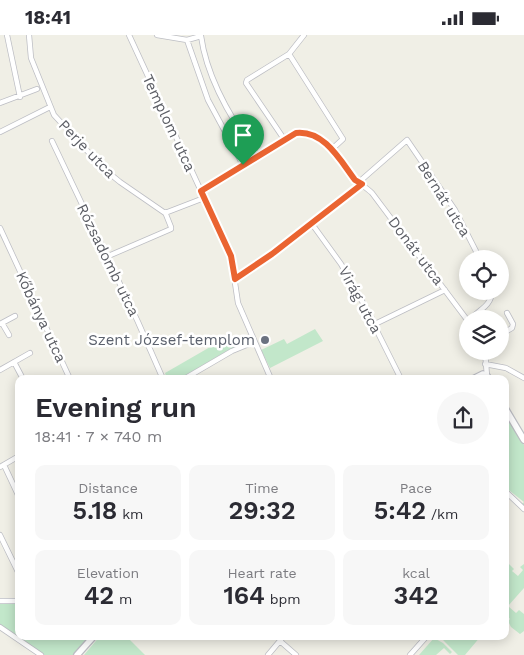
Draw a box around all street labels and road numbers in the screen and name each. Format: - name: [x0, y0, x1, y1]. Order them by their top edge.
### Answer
- street label: Templom utca: [139, 72, 200, 175]
- street label: Perje utca: [55, 116, 120, 182]
- street label: Bernát utca: [414, 158, 475, 241]
- street label: Rózsadomb utca: [73, 201, 143, 320]
- street label: Donát utca: [384, 213, 448, 289]
- street label: Virág utca: [335, 263, 385, 337]
- street label: Kőbánya utca: [12, 269, 70, 366]

